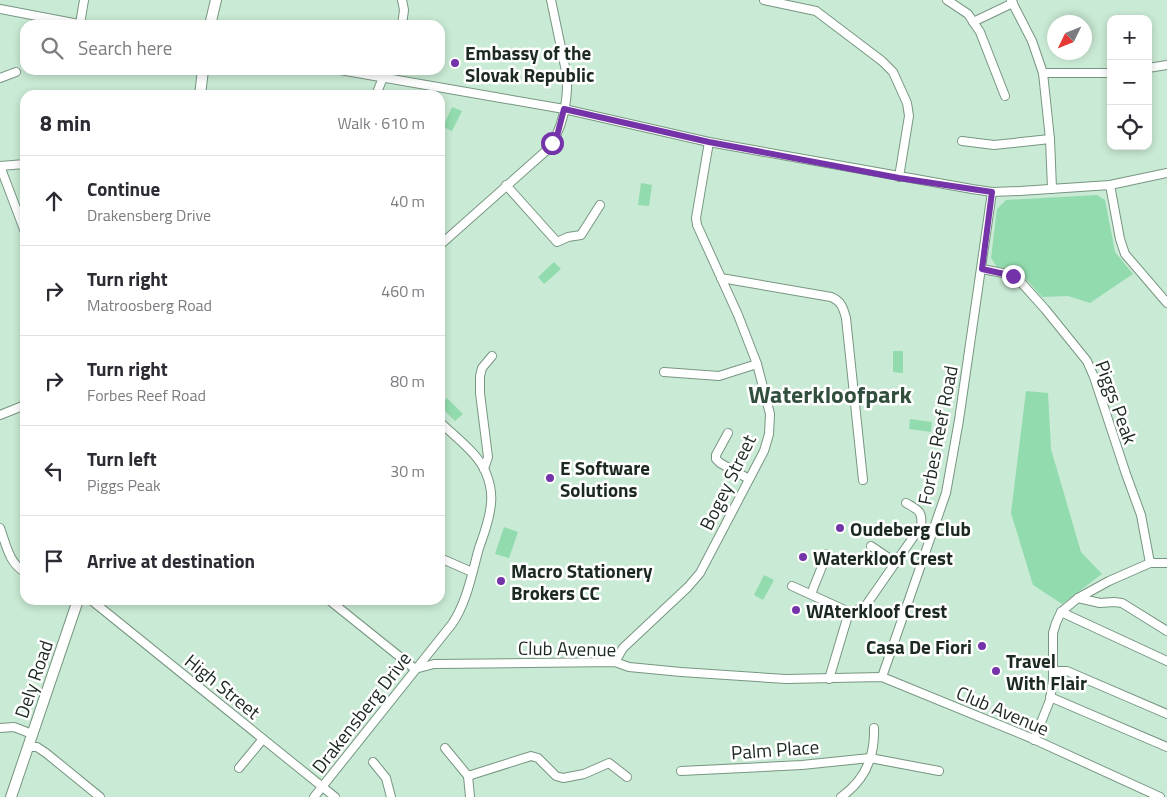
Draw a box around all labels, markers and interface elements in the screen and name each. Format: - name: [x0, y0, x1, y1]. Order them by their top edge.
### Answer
- north arrow: [1047, 15, 1092, 60]
- map controls: [1107, 15, 1152, 150]
- button: +: [1107, 15, 1152, 60]
- search box: [20, 20, 445, 75]
- text: Search here: [78, 33, 172, 62]
- icon: search: [38, 34, 66, 62]
- place label: Embassy of the Slovak Republic: [465, 38, 594, 89]
- marker: Embassy of the Slovak Republic: [449, 57, 461, 69]
- button: −: [1107, 60, 1152, 105]
- button: locate: [1107, 105, 1152, 150]
- text: 8 min: [40, 107, 91, 139]
- text: Walk · 610 m: [337, 111, 425, 135]
- route start: [541, 132, 564, 155]
- text: Continue: [87, 174, 160, 203]
- icon: ahead: [40, 187, 68, 215]
- text: 40 m: [390, 189, 425, 213]
- text: Drakensberg Drive: [87, 203, 211, 227]
- text: Turn right: [87, 264, 168, 293]
- route end: [1002, 265, 1025, 288]
- icon: right: [40, 277, 68, 305]
- text: 460 m: [381, 279, 425, 303]
- text: Matroosberg Road: [87, 293, 212, 317]
- text: Turn right: [87, 354, 168, 383]
- street label: Piggs Peak: [1088, 356, 1146, 448]
- street label: Forbes Reef Road: [909, 363, 965, 507]
- icon: right: [40, 367, 68, 395]
- text: 80 m: [390, 369, 425, 393]
- district label: Waterkloofpark: [748, 376, 912, 412]
- text: Forbes Reef Road: [87, 383, 206, 407]
- street label: Bogey Street: [691, 429, 763, 535]
- text: Turn left: [87, 444, 157, 473]
- place label: E Software Solutions: [560, 453, 650, 504]
- icon: left: [40, 457, 68, 485]
- text: 30 m: [390, 459, 425, 483]
- marker: E Software Solutions: [544, 472, 556, 484]
- text: Piggs Peak: [87, 473, 161, 497]
- place label: Oudeberg Club: [850, 514, 971, 543]
- marker: Oudeberg Club: [834, 522, 846, 534]
- place label: Waterkloof Crest: [813, 543, 953, 572]
- text: Arrive at destination: [87, 546, 255, 575]
- icon: arrive: [40, 547, 68, 575]
- marker: Waterkloof Crest: [797, 551, 809, 563]
- place label: Macro Stationery Brokers CC: [511, 556, 653, 607]
- marker: Macro Stationery Brokers CC: [495, 575, 507, 587]
- place label: WAterkloof Crest: [806, 596, 947, 625]
- marker: WAterkloof Crest: [790, 604, 802, 616]
- place label: Casa De Fiori: [866, 632, 972, 661]
- street label: Club Avenue: [518, 633, 616, 663]
- street label: Dely Road: [6, 636, 60, 722]
- marker: Casa De Fiori: [976, 640, 988, 652]
- street label: Drakensberg Drive: [304, 645, 418, 779]
- street label: High Street: [179, 646, 267, 726]
- place label: Travel With Flair: [1006, 646, 1087, 697]
- marker: Travel With Flair: [990, 665, 1002, 677]
- street label: Club Avenue: [952, 677, 1054, 743]
- street label: Palm Place: [730, 731, 820, 767]

